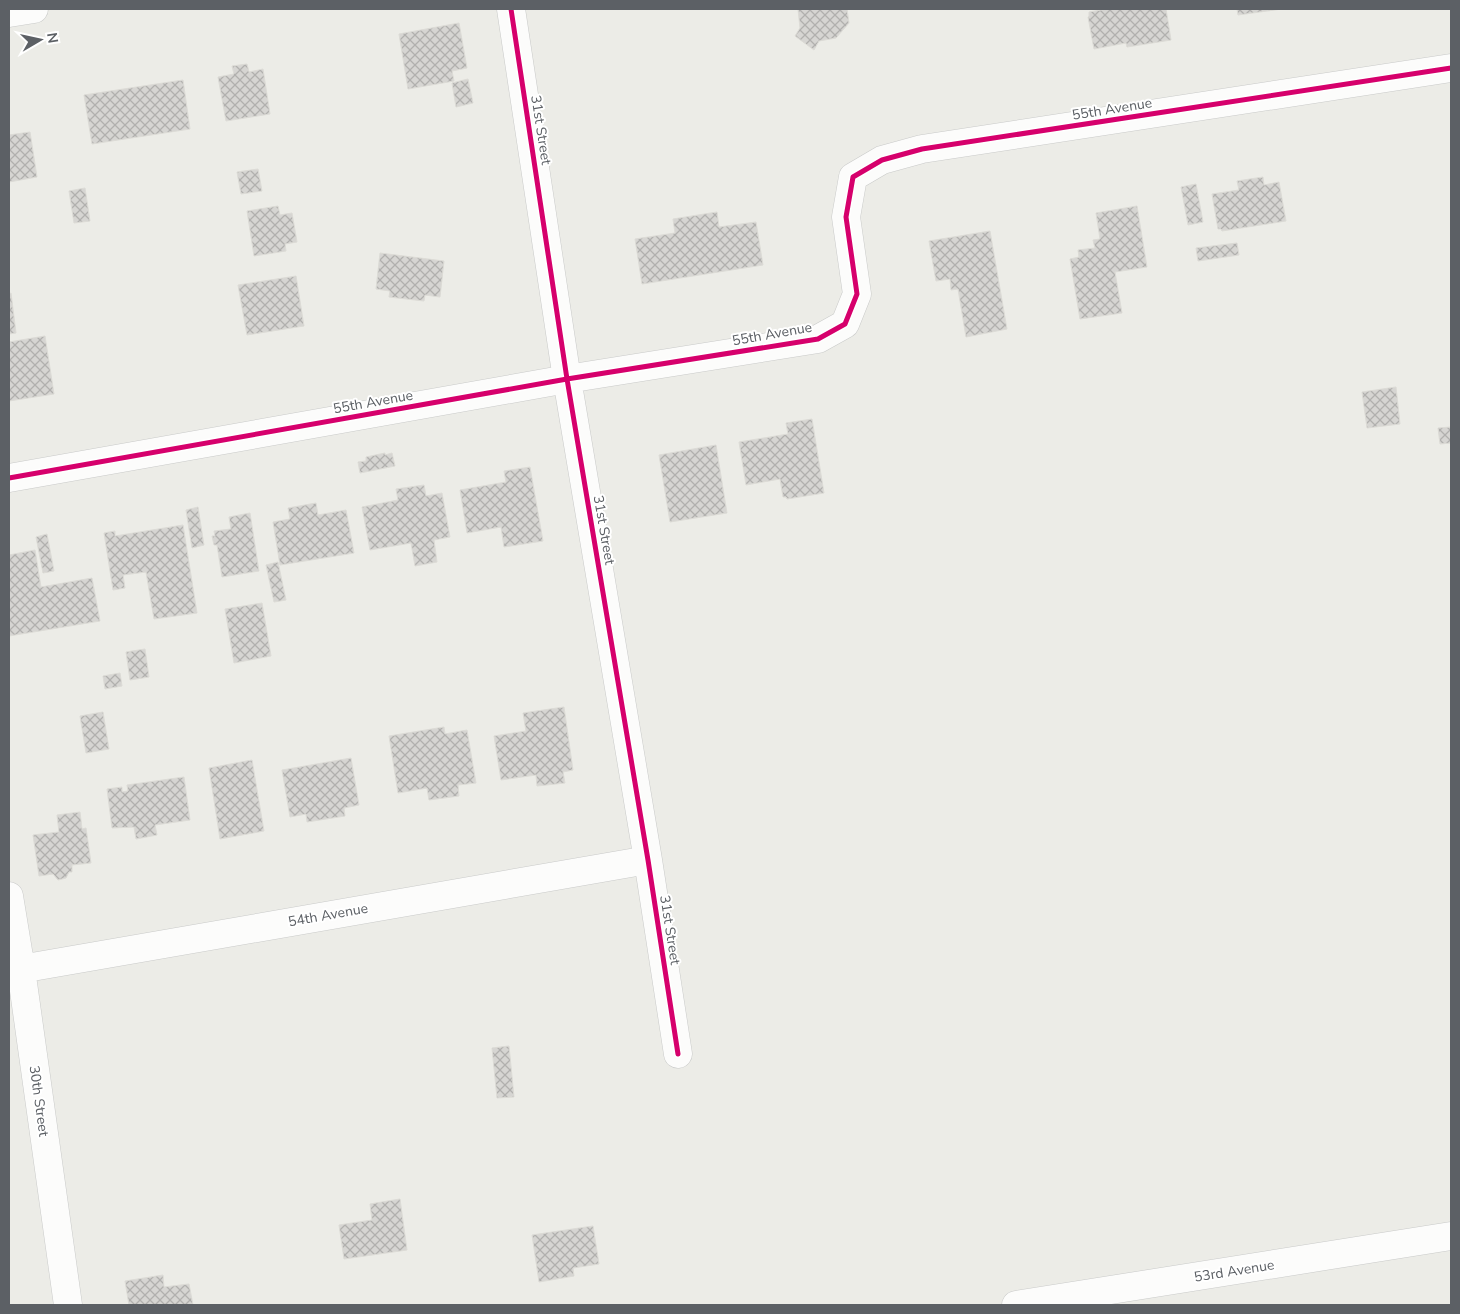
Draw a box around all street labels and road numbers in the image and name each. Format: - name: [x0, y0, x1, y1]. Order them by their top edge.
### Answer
- street label: 55th Avenue: [1071, 93, 1153, 125]
- street label: 31st Street: [526, 94, 556, 166]
- street label: 55th Avenue: [731, 318, 813, 350]
- street label: 55th Avenue: [332, 386, 414, 418]
- street label: 31st Street: [589, 494, 619, 566]
- street label: 31st Street: [655, 894, 685, 966]
- street label: 54th Avenue: [287, 899, 369, 931]
- street label: 30th Street: [25, 1064, 53, 1138]
- street label: 53rd Avenue: [1192, 1255, 1276, 1287]

